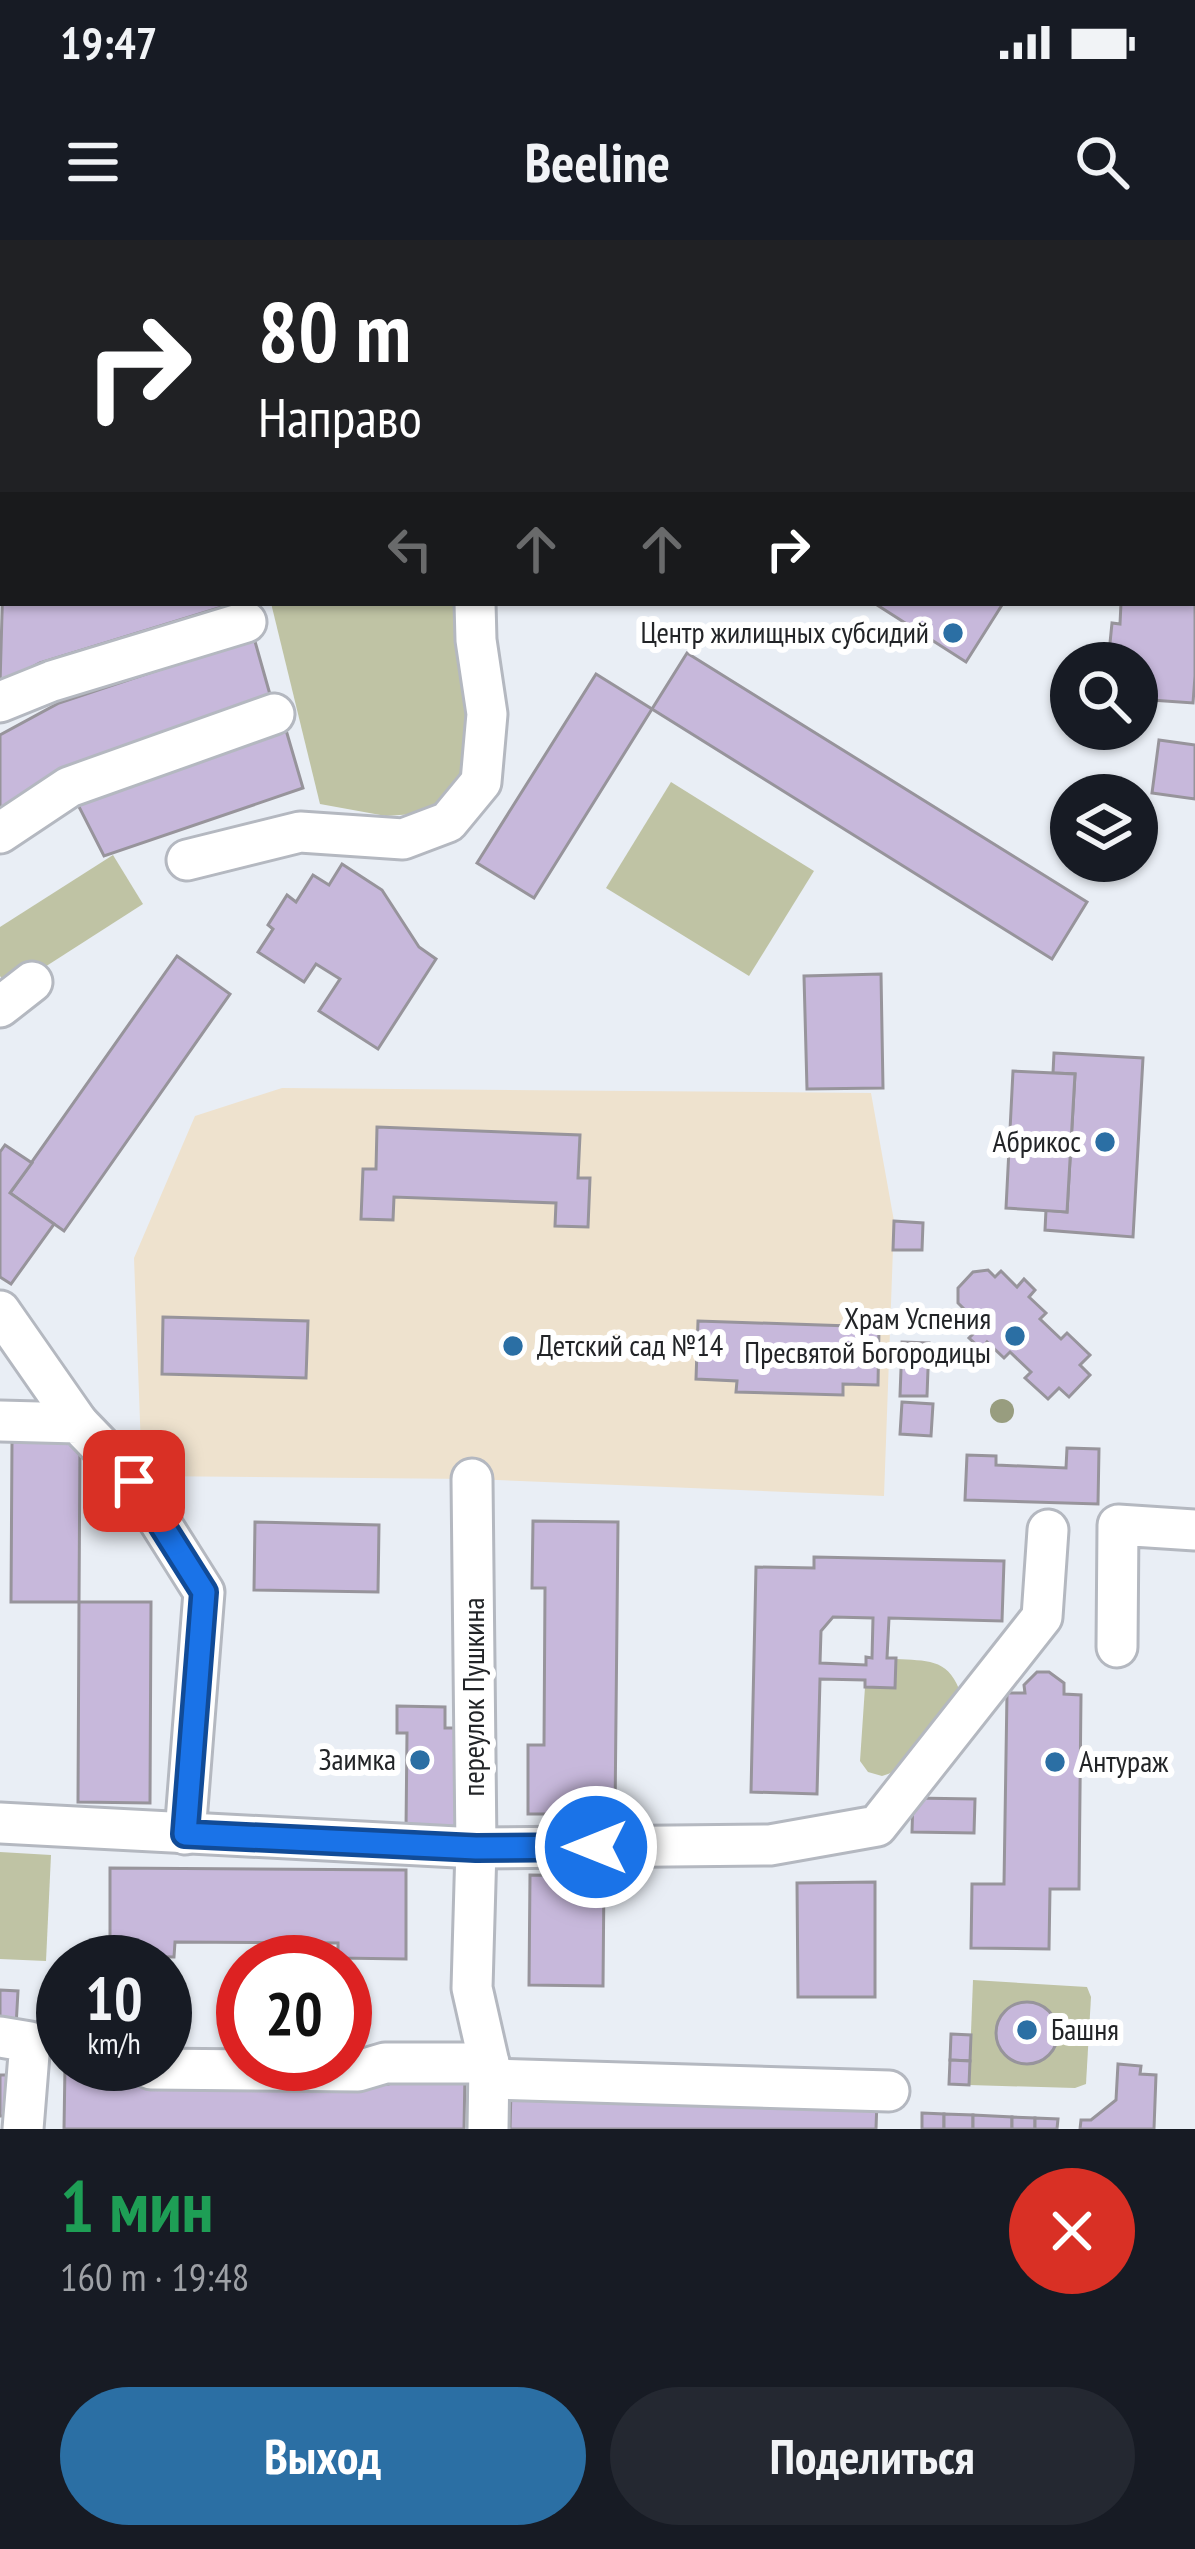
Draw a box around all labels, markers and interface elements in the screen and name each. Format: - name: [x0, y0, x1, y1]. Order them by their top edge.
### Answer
- text: 19:47: [60, 13, 157, 71]
- text: Beeline: [525, 127, 670, 197]
- icon: menu: [60, 129, 126, 195]
- icon: search: [1069, 129, 1135, 195]
- text: 80 m: [258, 276, 411, 385]
- icon: right: [60, 288, 216, 444]
- text: Направо: [258, 382, 422, 452]
- icon: left: [377, 516, 443, 582]
- icon: ahead: [503, 516, 569, 582]
- icon: ahead: [629, 516, 695, 582]
- icon: right: [755, 516, 821, 582]
- place label: Центр жилищных субсидий: [640, 612, 929, 651]
- marker: Центр жилищных субсидий: [940, 620, 966, 646]
- map controls: [1050, 642, 1158, 882]
- button: search: [1050, 642, 1158, 750]
- button: layers: [1050, 774, 1158, 882]
- place label: Абрикос: [993, 1121, 1081, 1160]
- marker: Абрикос: [1092, 1129, 1118, 1155]
- place label: Храм Успения Пресвятой Богородицы: [744, 1298, 991, 1371]
- marker: Храм Успения Пресвятой Богородицы: [1002, 1323, 1028, 1349]
- place label: Детский сад №14: [537, 1325, 723, 1364]
- marker: Детский сад №14: [500, 1333, 526, 1359]
- pin: [83, 1430, 185, 1532]
- icon: arrive: [101, 1448, 167, 1514]
- street label: переулок Пушкина: [453, 1597, 492, 1797]
- place label: Заимка: [319, 1739, 396, 1778]
- place label: Антураж: [1079, 1741, 1169, 1780]
- marker: Заимка: [407, 1747, 433, 1773]
- marker: Антураж: [1042, 1749, 1068, 1775]
- position arrow: [533, 1784, 659, 1910]
- speed limit sign: 20: [216, 1935, 372, 2091]
- text: 10: [85, 1959, 143, 2037]
- place label: Башня: [1051, 2009, 1119, 2048]
- marker: Башня: [1014, 2017, 1040, 2043]
- text: km/h: [87, 2023, 141, 2062]
- text: 1 мин: [60, 2159, 214, 2252]
- button: close: [1009, 2168, 1135, 2294]
- text: 160 m · 19:48: [60, 2251, 249, 2302]
- button: Выход: [60, 2387, 586, 2525]
- button: Поделиться: [610, 2387, 1135, 2525]

